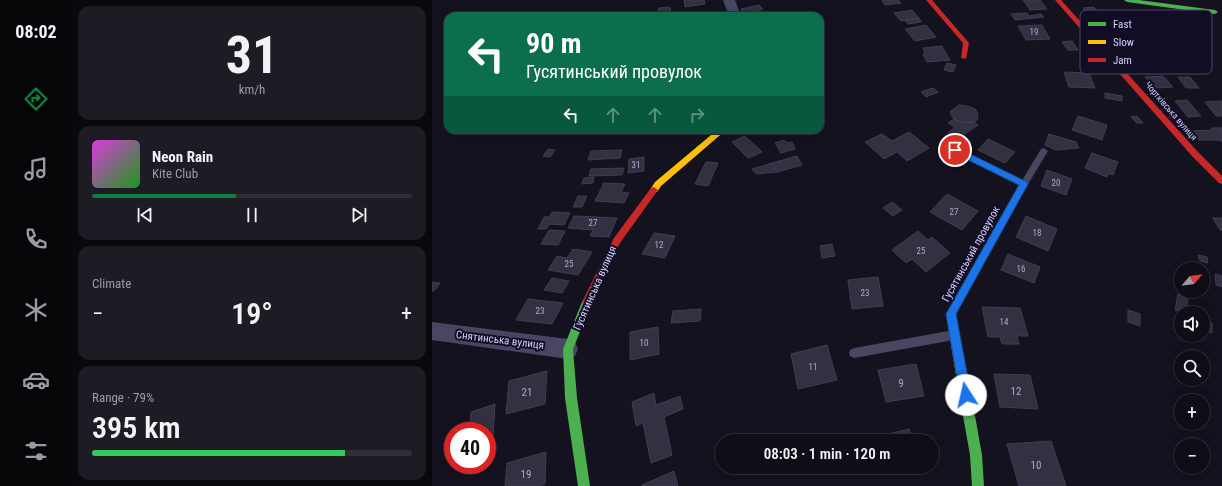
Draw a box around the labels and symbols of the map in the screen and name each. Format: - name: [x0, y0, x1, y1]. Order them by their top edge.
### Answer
- legend: [1080, 10, 1212, 74]
- text: Fast: [1113, 18, 1132, 31]
- house number: 19: [1030, 27, 1038, 37]
- text: Slow: [1113, 36, 1134, 49]
- text: Jam: [1113, 54, 1132, 67]
- street label: Чортківська вулиця: [1143, 80, 1199, 142]
- pin: [938, 133, 972, 167]
- house number: 31: [632, 160, 640, 170]
- house number: 20: [1052, 178, 1060, 188]
- street label: Гусятинський провулок: [939, 203, 1003, 304]
- house number: 27: [950, 207, 959, 217]
- house number: 27: [589, 218, 598, 228]
- house number: 18: [1033, 228, 1041, 238]
- house number: 12: [655, 240, 664, 250]
- street label: Гусятинська вулиця: [571, 244, 619, 332]
- house number: 25: [917, 246, 926, 256]
- house number: 25: [565, 259, 574, 269]
- north arrow: [1174, 262, 1210, 298]
- house number: 16: [1017, 264, 1025, 274]
- house number: 23: [861, 288, 869, 298]
- house number: 23: [536, 306, 544, 316]
- house number: 14: [1000, 317, 1009, 327]
- street label: Снятинська вулиця: [455, 328, 545, 352]
- house number: 10: [640, 338, 648, 348]
- house number: 11: [809, 362, 817, 372]
- position arrow: [945, 374, 987, 416]
- house number: 9: [898, 377, 904, 390]
- house number: 12: [1011, 385, 1021, 398]
- house number: 21: [522, 386, 532, 399]
- speed limit sign: 40: [444, 422, 496, 474]
- house number: 10: [1031, 459, 1041, 472]
- house number: 19: [521, 468, 531, 481]

